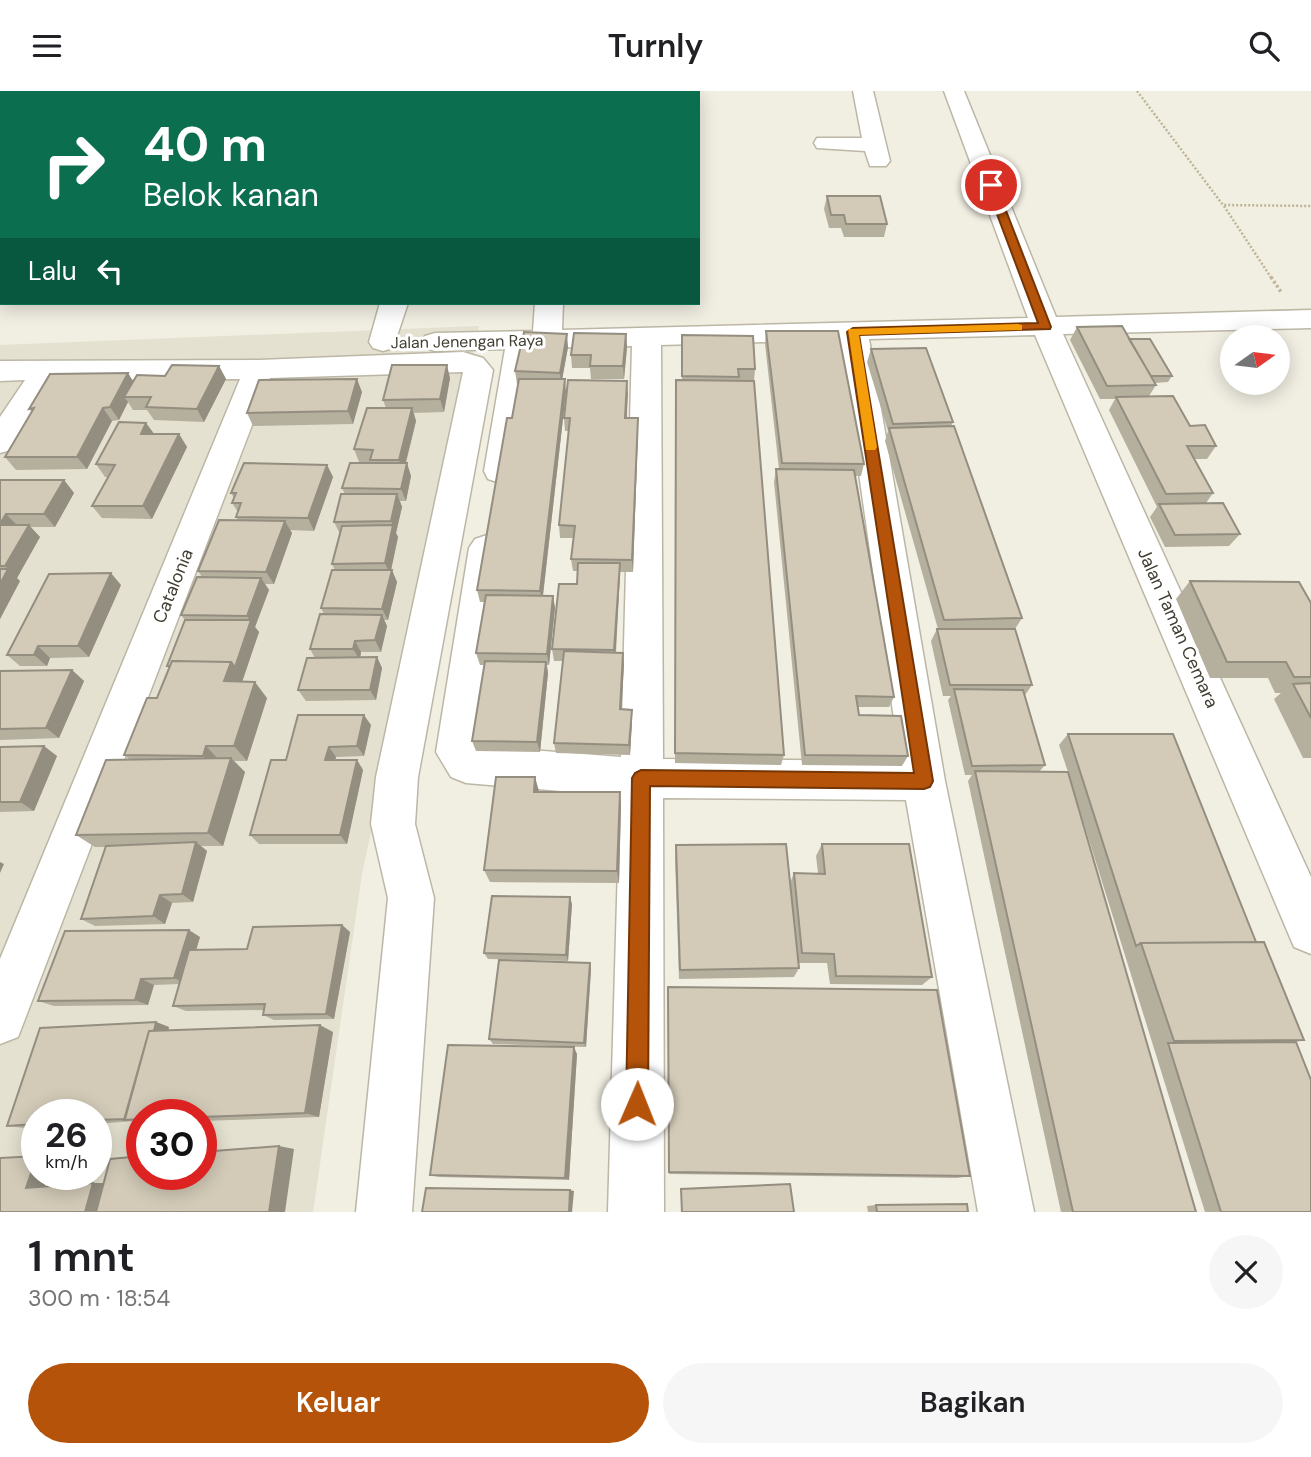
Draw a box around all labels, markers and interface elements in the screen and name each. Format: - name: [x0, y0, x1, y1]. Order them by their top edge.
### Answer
- text: Turnly: [608, 25, 703, 67]
- icon: menu: [28, 27, 66, 65]
- icon: search: [1245, 27, 1283, 65]
- text: 40 m: [143, 112, 267, 176]
- icon: right: [28, 119, 119, 210]
- pin: [961, 155, 1021, 215]
- icon: arrive: [972, 166, 1010, 204]
- text: Belok kanan: [143, 174, 319, 216]
- icon: left: [91, 252, 129, 290]
- text: Lalu: [28, 254, 77, 288]
- north arrow: [1220, 325, 1290, 395]
- map controls: [1220, 325, 1290, 395]
- street label: Jalan Jenengan Raya: [390, 330, 544, 353]
- street label: Jalan Taman Cemara: [1132, 544, 1224, 712]
- street label: Catalonia: [147, 545, 199, 627]
- position arrow: [600, 1067, 674, 1141]
- speed limit sign: 30: [126, 1099, 217, 1190]
- text: 26: [45, 1112, 88, 1158]
- text: km/h: [45, 1150, 88, 1174]
- text: 1 mnt: [28, 1229, 135, 1284]
- button: close: [1209, 1235, 1283, 1309]
- text: 300 m · 18:54: [28, 1283, 170, 1313]
- button: Keluar: [28, 1363, 649, 1443]
- button: Bagikan: [663, 1363, 1283, 1443]

